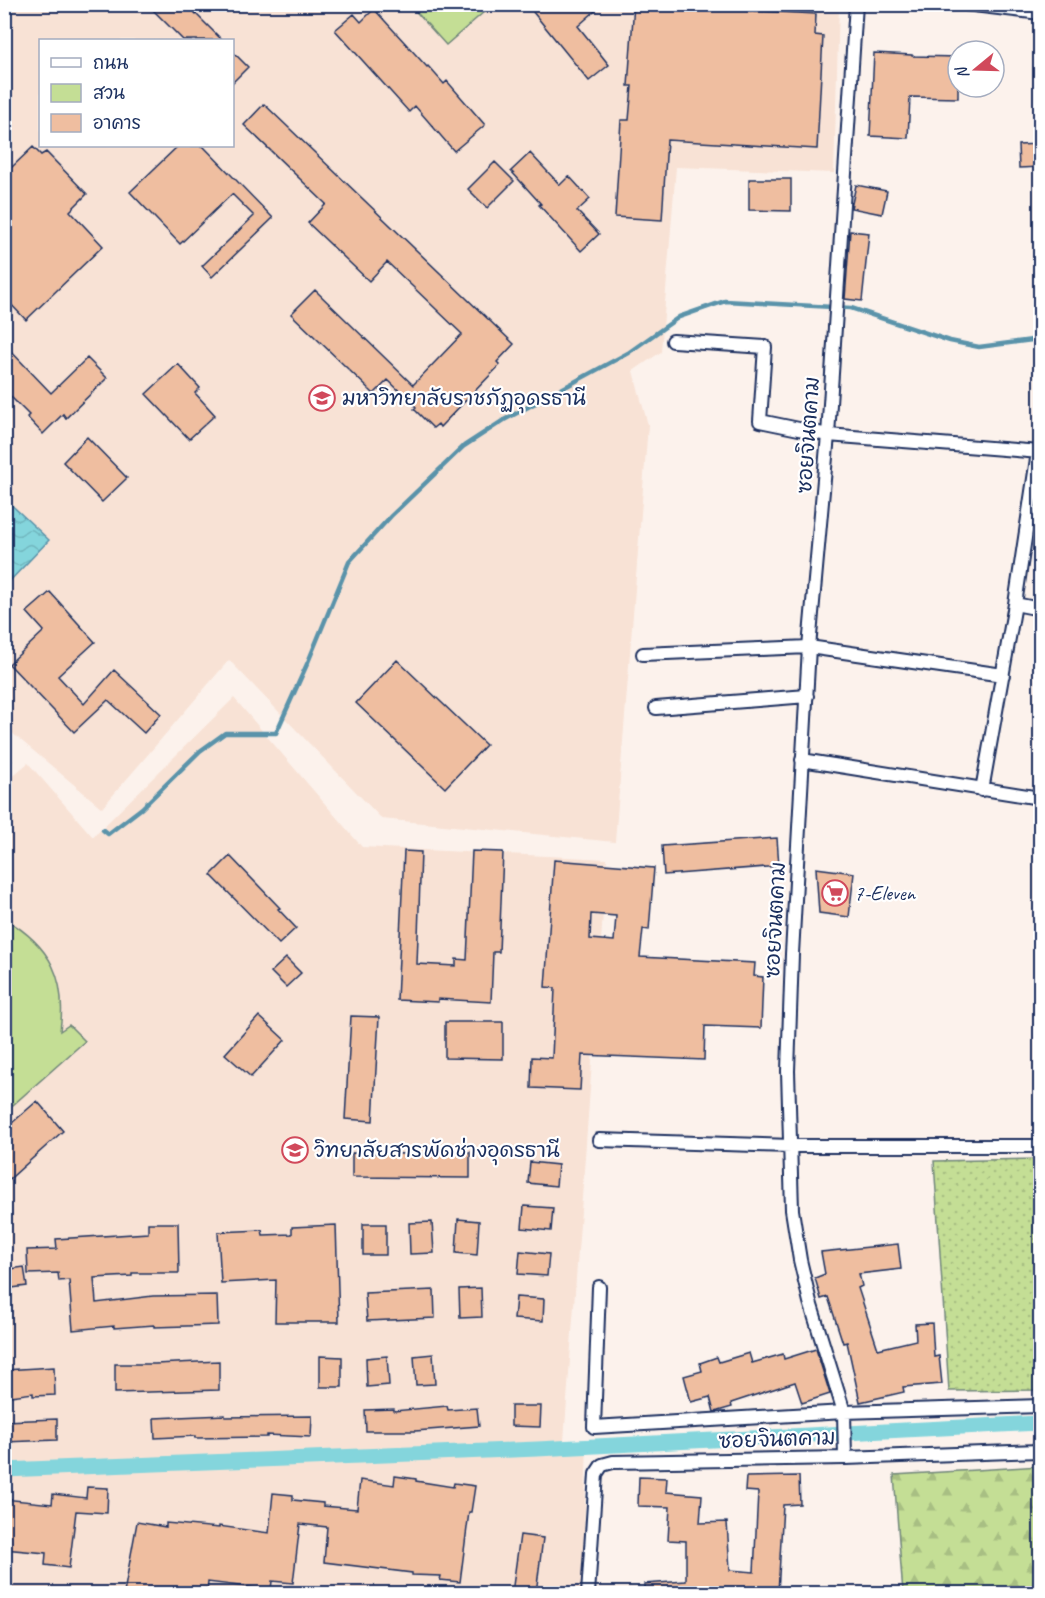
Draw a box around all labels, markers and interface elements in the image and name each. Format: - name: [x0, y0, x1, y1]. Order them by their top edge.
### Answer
- legend: [39, 39, 234, 147]
- north arrow: [946, 39, 1006, 99]
- text: ถนน: [93, 52, 128, 74]
- text: N: [951, 63, 974, 81]
- text: สวน: [93, 82, 125, 104]
- text: อาคาร: [93, 112, 141, 134]
- street label: ซอยจินตคาม: [791, 376, 825, 494]
- school or university icon: มหาวิทยาลัยราชภัฏอุดรธานี: [307, 383, 337, 413]
- place label: มหาวิทยาลัยราชภัฏอุดรธานี: [342, 385, 586, 414]
- street label: ซอยจินตคาม: [759, 861, 791, 979]
- supermarket icon: 7-Eleven: [820, 878, 850, 908]
- place label: 7-Eleven: [854, 880, 917, 906]
- school or university icon: วิทยาลัยสารพัดช่างอุดรธานี: [280, 1135, 310, 1165]
- place label: วิทยาลัยสารพัดช่างอุดรธานี: [314, 1137, 560, 1166]
- street label: ซอยจินตคาม: [718, 1424, 836, 1454]

